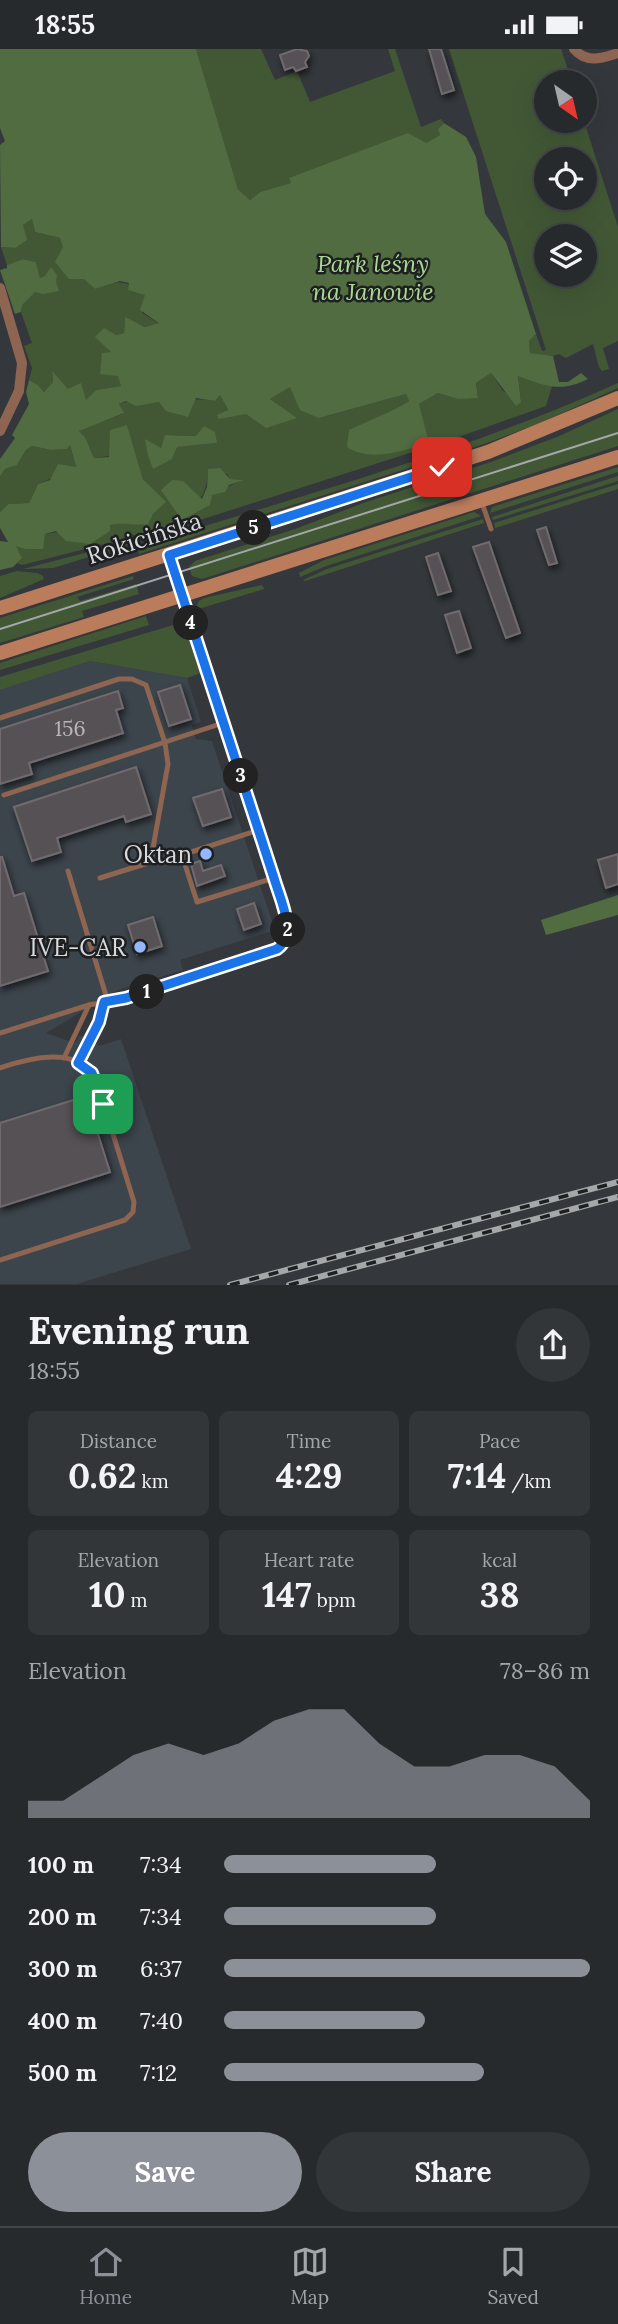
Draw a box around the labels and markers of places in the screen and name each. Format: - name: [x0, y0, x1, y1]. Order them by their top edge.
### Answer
- pin: [412, 437, 472, 497]
- pin: 5: [236, 511, 272, 545]
- pin: 4: [174, 605, 208, 641]
- pin: 3: [224, 759, 258, 793]
- place label: Oktan: [124, 839, 192, 870]
- marker: Oktan: [198, 846, 214, 862]
- pin: 2: [270, 913, 306, 947]
- place label: IVE-CAR: [29, 932, 127, 963]
- marker: IVE-CAR: [132, 939, 148, 955]
- pin: 1: [130, 975, 164, 1009]
- pin: [73, 1074, 133, 1134]

